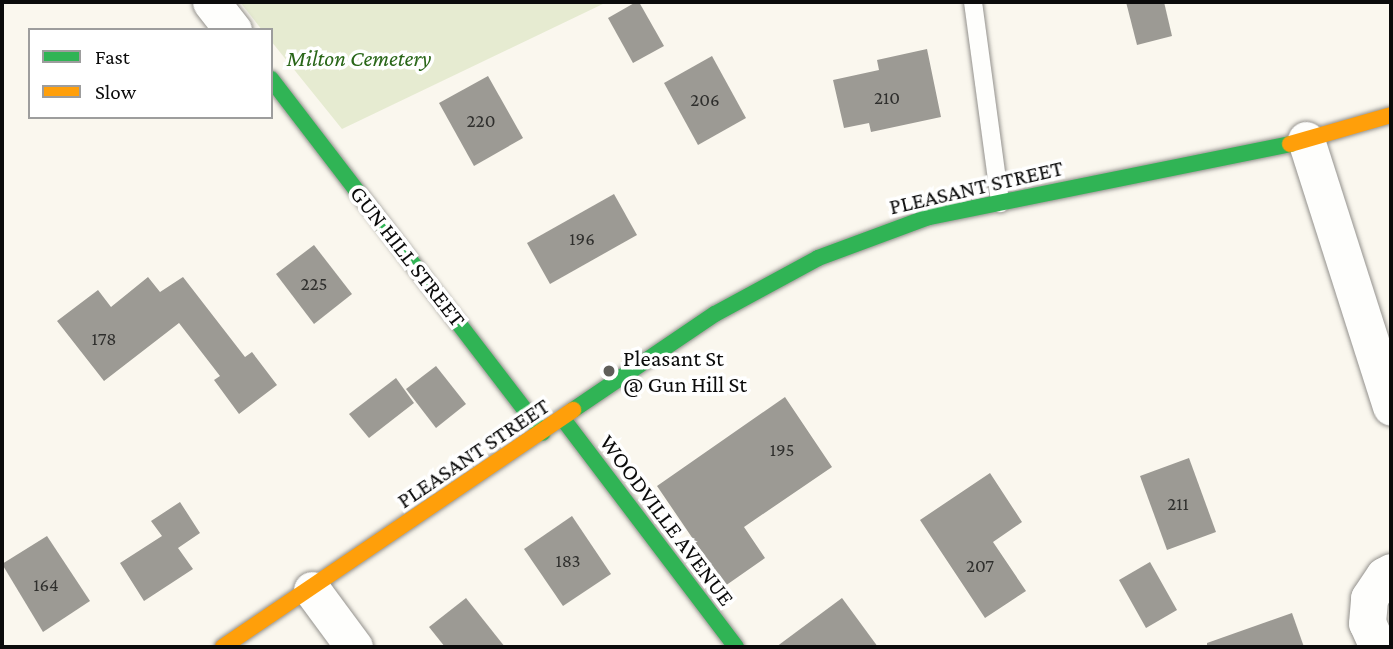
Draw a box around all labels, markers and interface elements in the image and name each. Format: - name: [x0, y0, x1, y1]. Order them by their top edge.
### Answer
- legend: [28, 28, 273, 119]
- park label: Milton Cemetery: [287, 44, 431, 72]
- text: Fast: [95, 45, 130, 69]
- text: Slow: [95, 80, 136, 104]
- house number: 210: [874, 87, 900, 109]
- house number: 206: [690, 89, 720, 111]
- house number: 220: [467, 110, 495, 132]
- street label: PLEASANT STREET: [886, 154, 1066, 220]
- street label: GUN HILL STREET: [344, 180, 472, 332]
- house number: 196: [569, 228, 595, 250]
- house number: 225: [301, 273, 327, 295]
- house number: 178: [91, 328, 117, 350]
- place label: Pleasant St @ Gun Hill St: [623, 344, 747, 398]
- marker: Pleasant St @ Gun Hill St: [601, 363, 617, 379]
- street label: PLEASANT STREET: [392, 392, 554, 514]
- street label: WOODVILLE AVENUE: [594, 429, 740, 611]
- house number: 195: [770, 439, 794, 461]
- house number: 211: [1167, 493, 1189, 515]
- house number: 183: [555, 550, 581, 572]
- house number: 207: [966, 555, 994, 577]
- house number: 164: [33, 574, 59, 596]

